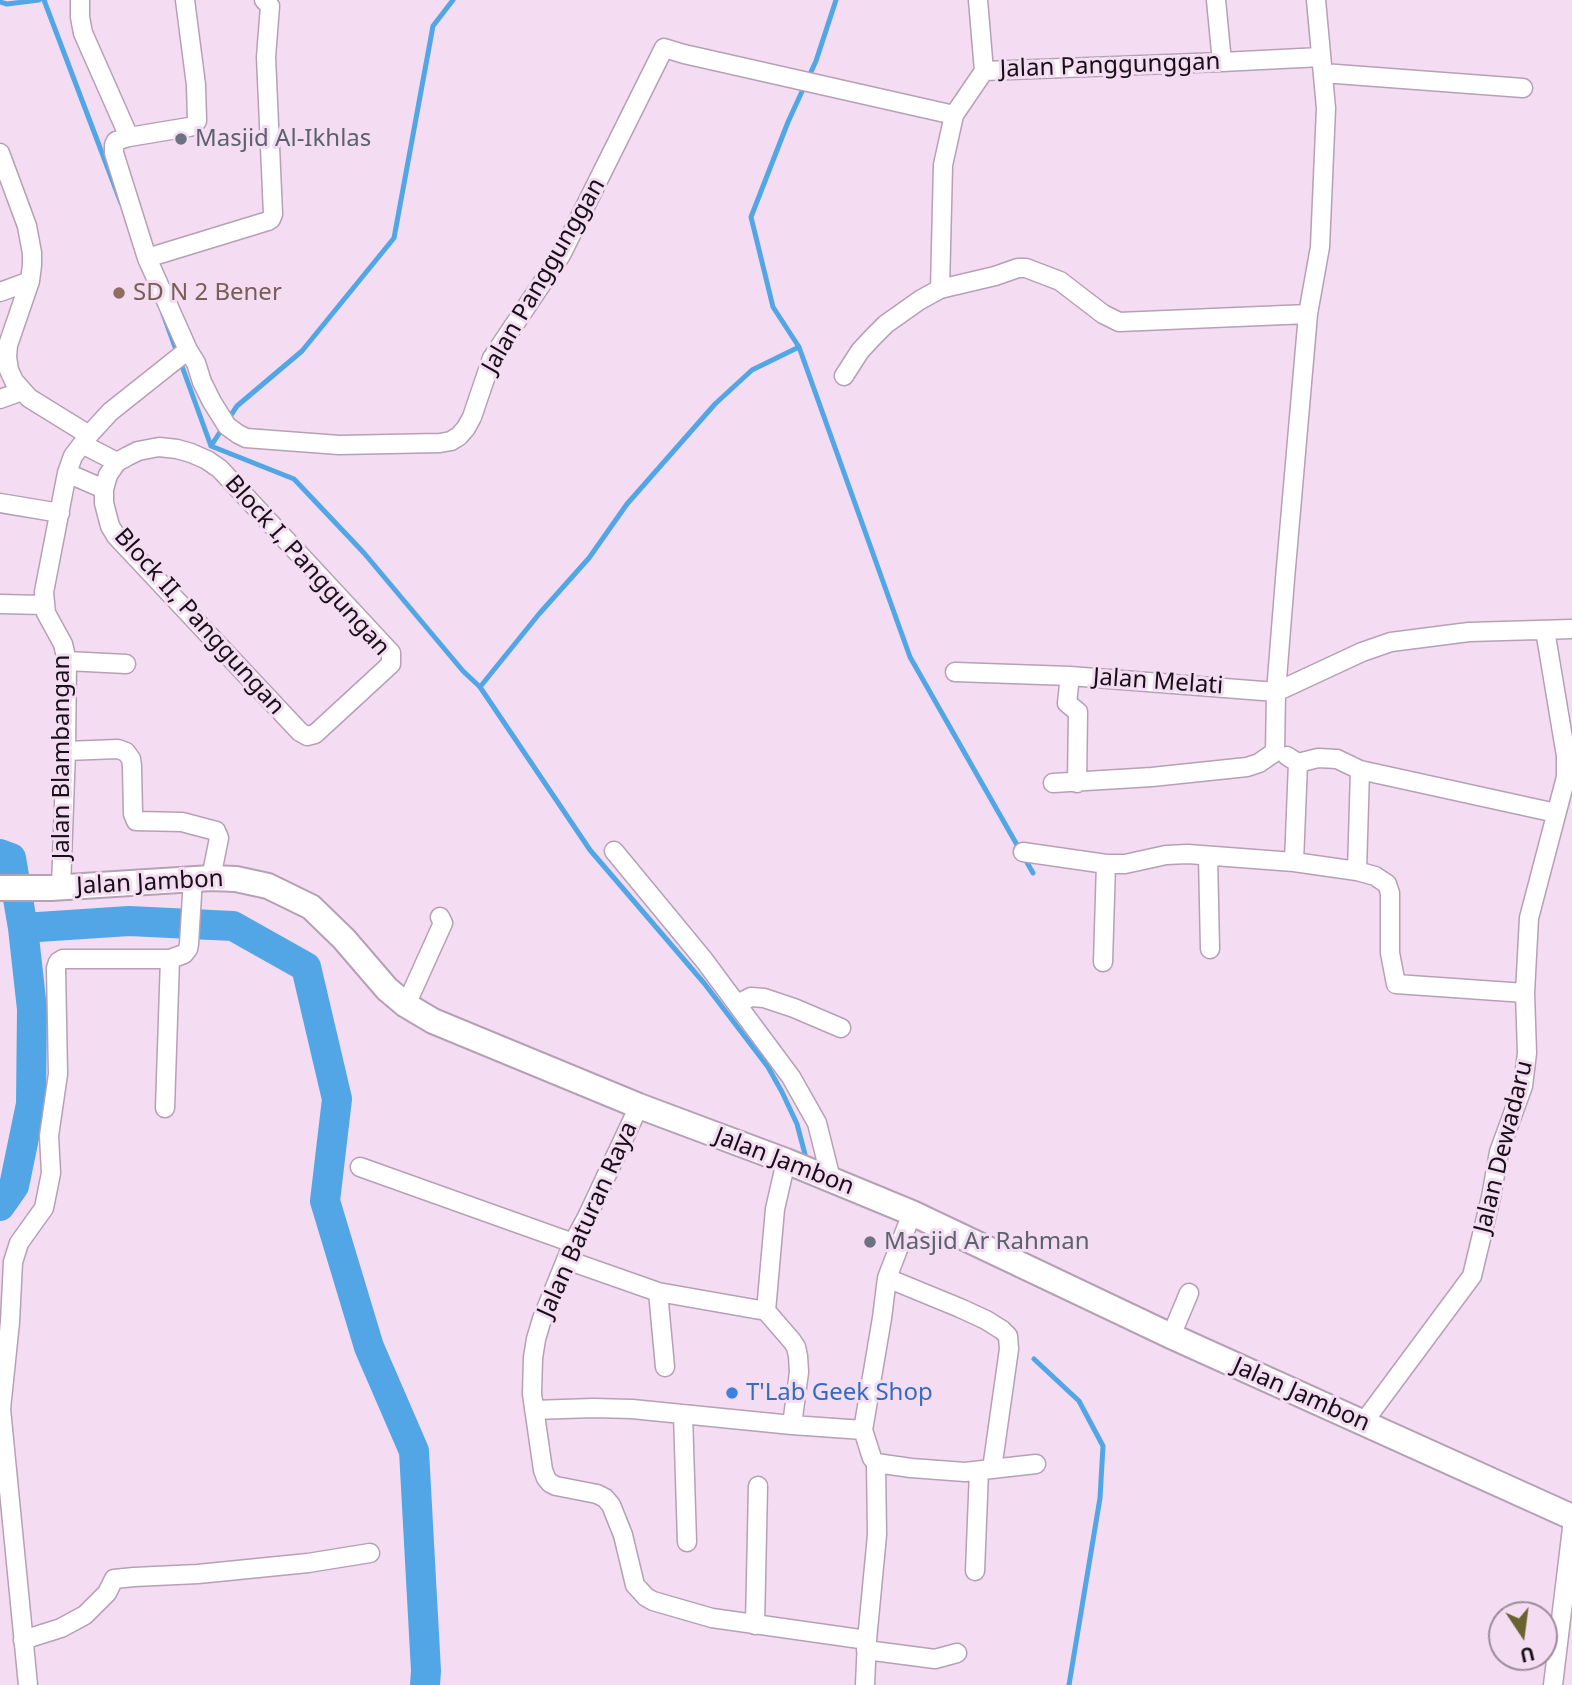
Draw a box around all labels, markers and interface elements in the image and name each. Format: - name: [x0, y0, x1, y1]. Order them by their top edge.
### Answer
- street label: Jalan Panggunggan: [999, 48, 1221, 84]
- place label: Masjid Al-Ikhlas: [195, 125, 371, 153]
- marker: Masjid Al-Ikhlas: [173, 131, 189, 147]
- street label: Jalan Panggunggan: [476, 173, 612, 379]
- place label: SD N 2 Bener: [133, 279, 282, 307]
- marker: SD N 2 Bener: [111, 285, 127, 301]
- street label: Block I, Panggungan: [218, 470, 396, 662]
- street label: Block II, Panggungan: [108, 523, 290, 721]
- street label: Jalan Blambangan: [48, 655, 76, 859]
- street label: Jalan Melati: [1092, 663, 1224, 701]
- street label: Jalan Jambon: [76, 865, 224, 901]
- street label: Jalan Dewadaru: [1469, 1058, 1539, 1236]
- street label: Jalan Baturan Raya: [532, 1118, 644, 1322]
- street label: Jalan Jambon: [710, 1122, 858, 1202]
- place label: Masjid Ar Rahman: [884, 1228, 1090, 1256]
- marker: Masjid Ar Rahman: [862, 1234, 878, 1250]
- street label: Jalan Jambon: [1228, 1352, 1374, 1438]
- place label: T'Lab Geek Shop: [746, 1379, 933, 1407]
- marker: T'Lab Geek Shop: [724, 1385, 740, 1401]
- north arrow: [1488, 1601, 1558, 1671]
- text: U: [1517, 1640, 1537, 1669]

